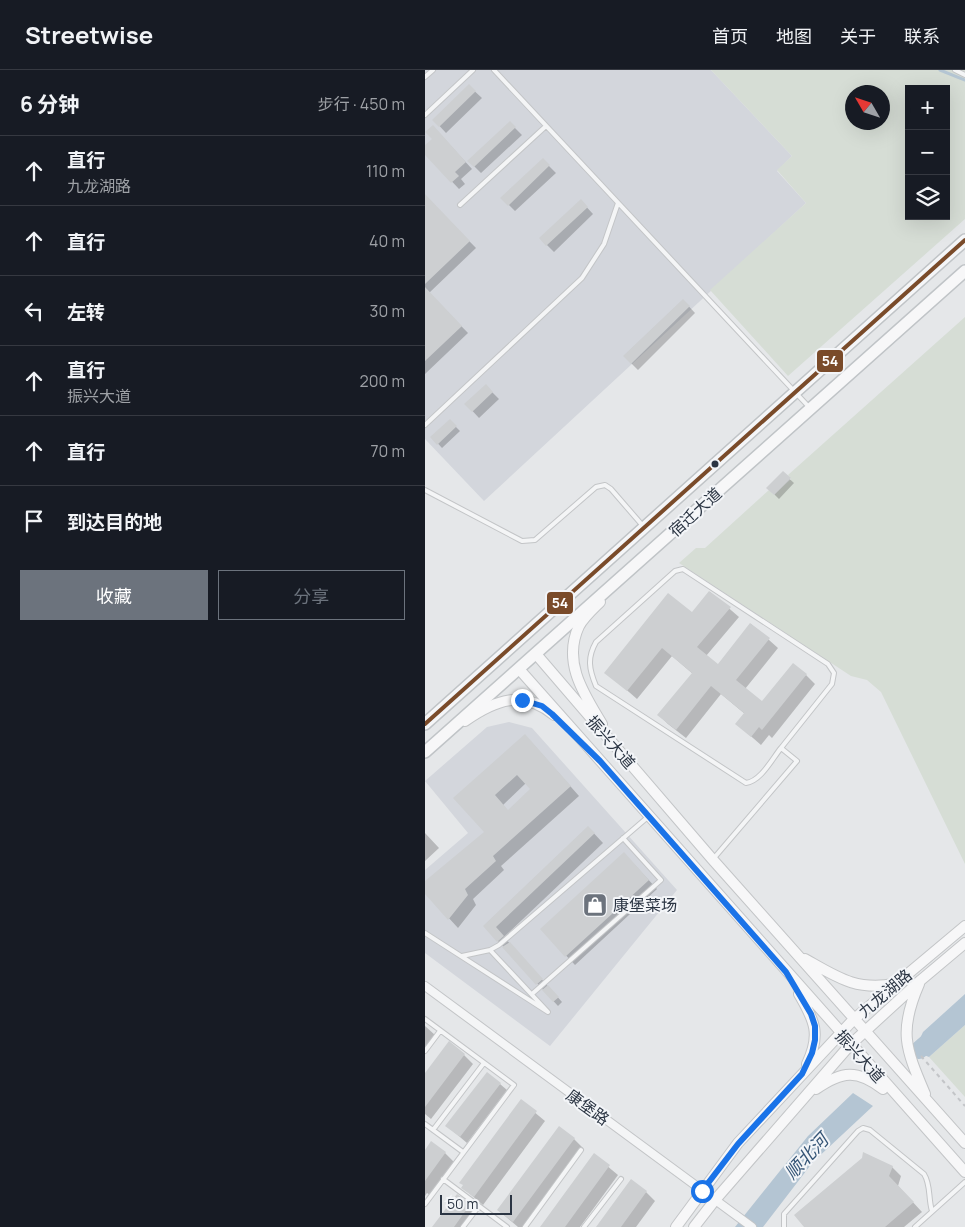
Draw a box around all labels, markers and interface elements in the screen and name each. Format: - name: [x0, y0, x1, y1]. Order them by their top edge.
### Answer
- text: Streetwise: [25, 18, 153, 51]
- text: 首页: [712, 24, 748, 48]
- text: 地图: [776, 24, 812, 48]
- text: 关于: [840, 24, 876, 48]
- text: 联系: [904, 24, 940, 48]
- north arrow: [845, 85, 890, 130]
- map controls: [905, 85, 950, 220]
- button: +: [905, 85, 950, 130]
- text: 6 分钟: [20, 90, 79, 118]
- text: 步行 · 450 m: [318, 93, 405, 115]
- button: −: [905, 130, 950, 175]
- text: 直行: [67, 147, 105, 173]
- icon: ahead: [20, 157, 48, 185]
- text: 110 m: [366, 160, 405, 182]
- text: 九龙湖路: [67, 175, 131, 197]
- button: layers: [905, 175, 950, 220]
- icon: ahead: [20, 227, 48, 255]
- text: 直行: [67, 229, 105, 255]
- text: 40 m: [369, 230, 405, 252]
- icon: left: [20, 297, 48, 325]
- text: 左转: [67, 299, 105, 325]
- text: 30 m: [370, 300, 405, 322]
- line badge: 54: [816, 349, 844, 373]
- text: 54: [822, 351, 838, 370]
- text: 直行: [67, 357, 105, 383]
- icon: ahead: [20, 367, 48, 395]
- text: 200 m: [360, 370, 405, 392]
- text: 振兴大道: [67, 385, 131, 407]
- icon: ahead: [20, 437, 48, 465]
- text: 直行: [67, 439, 105, 465]
- text: 70 m: [370, 440, 405, 462]
- unlabelled marker: [710, 459, 720, 469]
- street label: 宿迁大道: [664, 482, 726, 542]
- icon: arrive: [20, 507, 48, 535]
- text: 到达目的地: [67, 509, 162, 535]
- button: 收藏: [20, 570, 208, 620]
- button: 分享: [218, 570, 405, 620]
- line badge: 54: [546, 591, 574, 615]
- text: 54: [552, 593, 568, 612]
- route end: [511, 689, 534, 712]
- street label: 振兴大道: [582, 711, 640, 773]
- shop icon: 康堡菜场: [582, 892, 608, 918]
- place label: 康堡菜场: [613, 894, 677, 916]
- street label: 九龙湖路: [853, 964, 917, 1022]
- street label: 振兴大道: [830, 1025, 890, 1087]
- street label: 康堡路: [562, 1084, 614, 1130]
- water label: 顺北河: [779, 1126, 835, 1184]
- route start: [691, 1180, 714, 1203]
- scale bar: [440, 1192, 513, 1215]
- text: 50 m: [447, 1194, 478, 1213]

